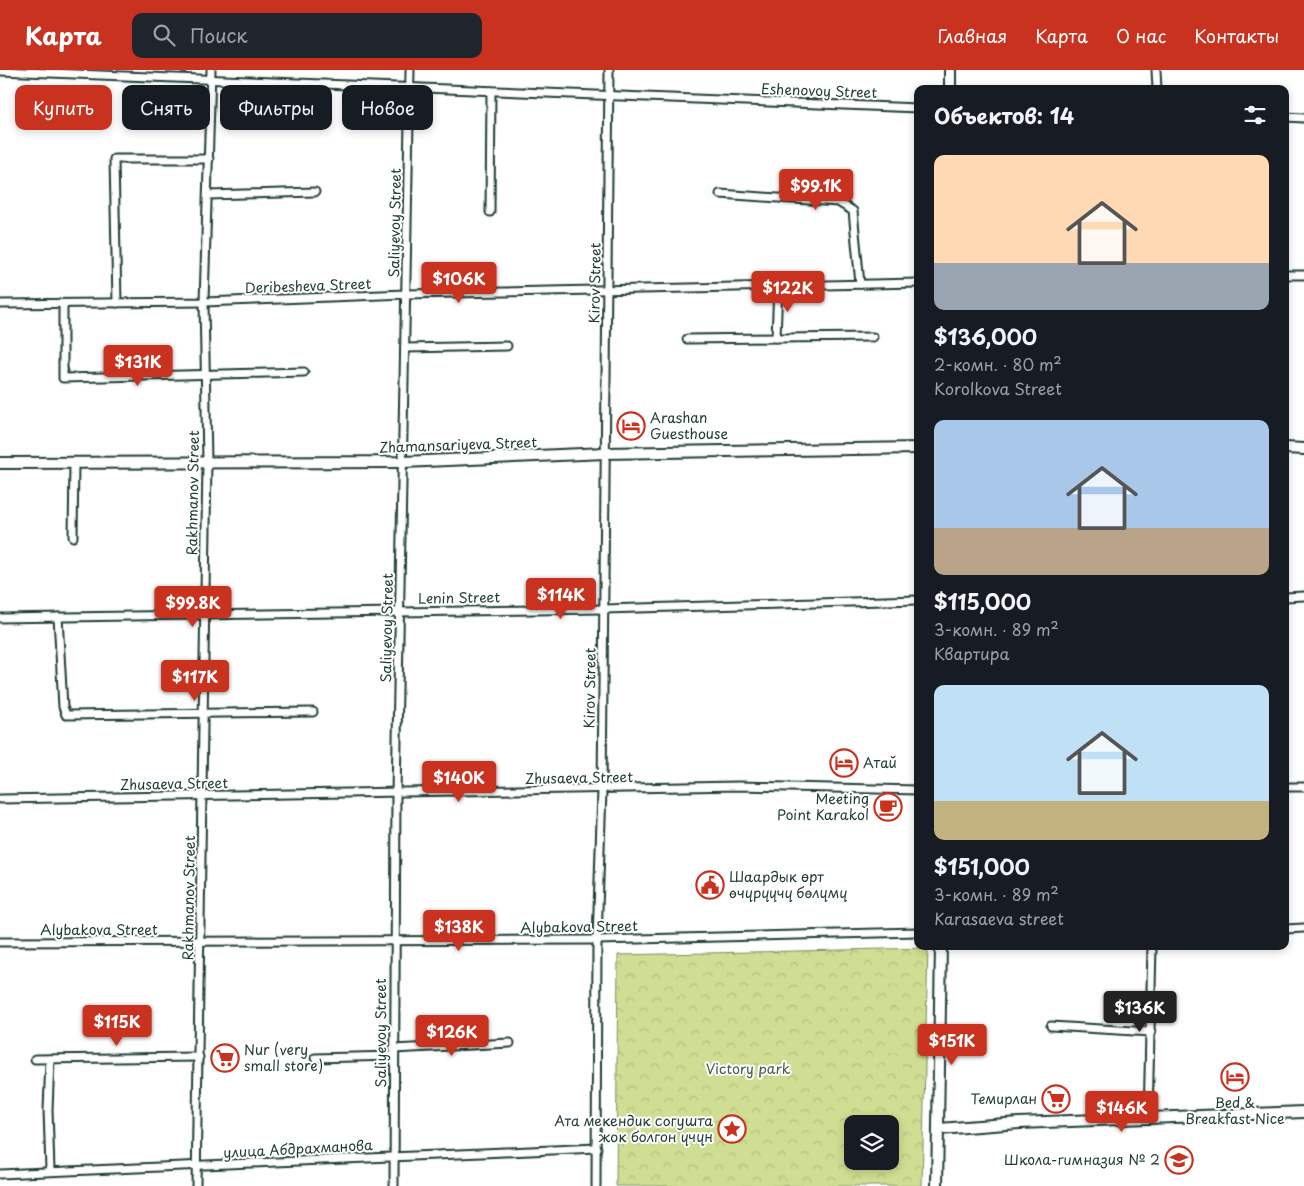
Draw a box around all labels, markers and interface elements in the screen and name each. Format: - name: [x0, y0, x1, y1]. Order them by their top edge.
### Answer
- search box: [132, 13, 482, 58]
- text: Карта: [25, 17, 102, 53]
- icon: search: [150, 21, 178, 49]
- text: Поиск: [190, 21, 248, 49]
- text: Главная: [938, 22, 1007, 49]
- text: Карта: [1035, 22, 1088, 49]
- text: О нас: [1116, 22, 1166, 49]
- text: Контакты: [1194, 22, 1279, 49]
- street label: Eshenovoy Street: [761, 78, 878, 103]
- chip: Купить: [15, 85, 112, 130]
- chip: Снять: [122, 85, 210, 130]
- chip: Фильтры: [220, 85, 332, 130]
- chip: Новое: [342, 85, 433, 130]
- text: Объектов: 14: [934, 99, 1074, 131]
- icon: filters: [1241, 101, 1269, 129]
- street label: Saliyevoy Street: [383, 168, 406, 278]
- pin: $99.1K: [775, 168, 857, 211]
- text: $99.1K: [790, 173, 842, 197]
- icon: home: [1057, 188, 1147, 278]
- street label: Kirov Street: [583, 242, 606, 323]
- pin: $106K: [424, 262, 494, 304]
- text: $106K: [432, 266, 486, 290]
- pin: $122K: [753, 270, 823, 313]
- street label: Deribesheva Street: [244, 273, 372, 298]
- text: $122K: [762, 275, 814, 299]
- text: $136,000: [934, 320, 1037, 352]
- pin: $131K: [103, 344, 173, 387]
- text: $131K: [115, 349, 161, 373]
- text: 2-комн. · 80 m²: [934, 352, 1062, 376]
- text: Korolkova Street: [934, 376, 1062, 400]
- place label: Arashan Guesthouse: [650, 407, 728, 444]
- hotel icon: Arashan Guesthouse: [616, 411, 646, 441]
- street label: Rakhmanov Street: [181, 430, 204, 556]
- street label: Zhamansariyeva Street: [379, 431, 538, 458]
- icon: home: [1057, 453, 1147, 543]
- street label: Saliyevoy Street: [375, 573, 398, 683]
- pin: $114K: [526, 578, 596, 620]
- text: $114K: [537, 582, 585, 606]
- text: $115,000: [934, 585, 1031, 617]
- pin: $99.8K: [152, 586, 234, 628]
- street label: Lenin Street: [418, 586, 500, 609]
- text: $99.8K: [165, 590, 221, 614]
- text: 3-комн. · 89 m²: [934, 617, 1059, 641]
- text: Квартира: [934, 641, 1009, 665]
- street label: Kirov Street: [578, 647, 601, 728]
- pin: $117K: [160, 660, 230, 702]
- text: $117K: [172, 664, 218, 688]
- icon: home: [1057, 718, 1147, 808]
- hotel icon: Атай: [829, 748, 859, 778]
- place label: Атай: [863, 752, 897, 773]
- pin: $140K: [424, 760, 494, 803]
- text: $140K: [433, 765, 485, 789]
- street label: Zhusaeva Street: [525, 766, 634, 789]
- street label: Zhusaeva Street: [120, 772, 229, 795]
- place label: Meeting Point Karakol: [777, 788, 869, 825]
- cafe icon: Meeting Point Karakol: [873, 792, 903, 822]
- street label: Rakhmanov Street: [177, 835, 200, 961]
- text: $151,000: [934, 850, 1030, 882]
- place label: Шаардык өрт өчүрүүчү бөлүмү: [729, 866, 847, 903]
- public building icon: Шаардык өрт өчүрүүчү бөлүмү: [695, 870, 725, 900]
- text: 3-комн. · 89 m²: [934, 882, 1059, 906]
- text: Karasaeva street: [934, 906, 1064, 930]
- pin: $138K: [424, 910, 494, 952]
- text: $138K: [434, 914, 484, 938]
- street label: Alybakova Street: [520, 915, 638, 938]
- street label: Alybakova Street: [40, 919, 158, 940]
- street label: Saliyevoy Street: [370, 978, 391, 1088]
- pin: $136K: [1105, 990, 1175, 1033]
- text: $136K: [1115, 995, 1165, 1019]
- pin: $115K: [82, 1004, 152, 1047]
- text: $115K: [94, 1009, 140, 1033]
- pin: $126K: [417, 1014, 487, 1057]
- text: $126K: [427, 1019, 477, 1043]
- pin: $151K: [917, 1024, 987, 1066]
- text: $151K: [929, 1028, 975, 1052]
- place label: Nur (very small store): [244, 1039, 323, 1076]
- supermarket icon: Nur (very small store): [210, 1043, 240, 1073]
- park label: Victory park: [706, 1058, 791, 1079]
- hotel icon: Bed & Breakfast Nice: [1220, 1062, 1250, 1092]
- supermarket icon: Темирлан: [1041, 1084, 1071, 1114]
- place label: Темирлан: [971, 1088, 1037, 1109]
- pin: $146K: [1087, 1090, 1157, 1133]
- place label: Bed & Breakfast Nice: [1185, 1092, 1285, 1129]
- text: $146K: [1096, 1095, 1148, 1119]
- place label: Ата мекендик согушта жок болгон үчүн: [554, 1110, 713, 1147]
- place icon: Ата мекендик согушта жок болгон үчүн: [717, 1114, 747, 1144]
- map controls: [844, 1115, 899, 1170]
- button: layers: [844, 1115, 899, 1170]
- street label: улица Абдрахманова: [223, 1134, 373, 1163]
- school or university icon: Школа-гимназия № 2: [1164, 1145, 1194, 1175]
- place label: Школа-гимназия № 2: [1004, 1149, 1160, 1170]

